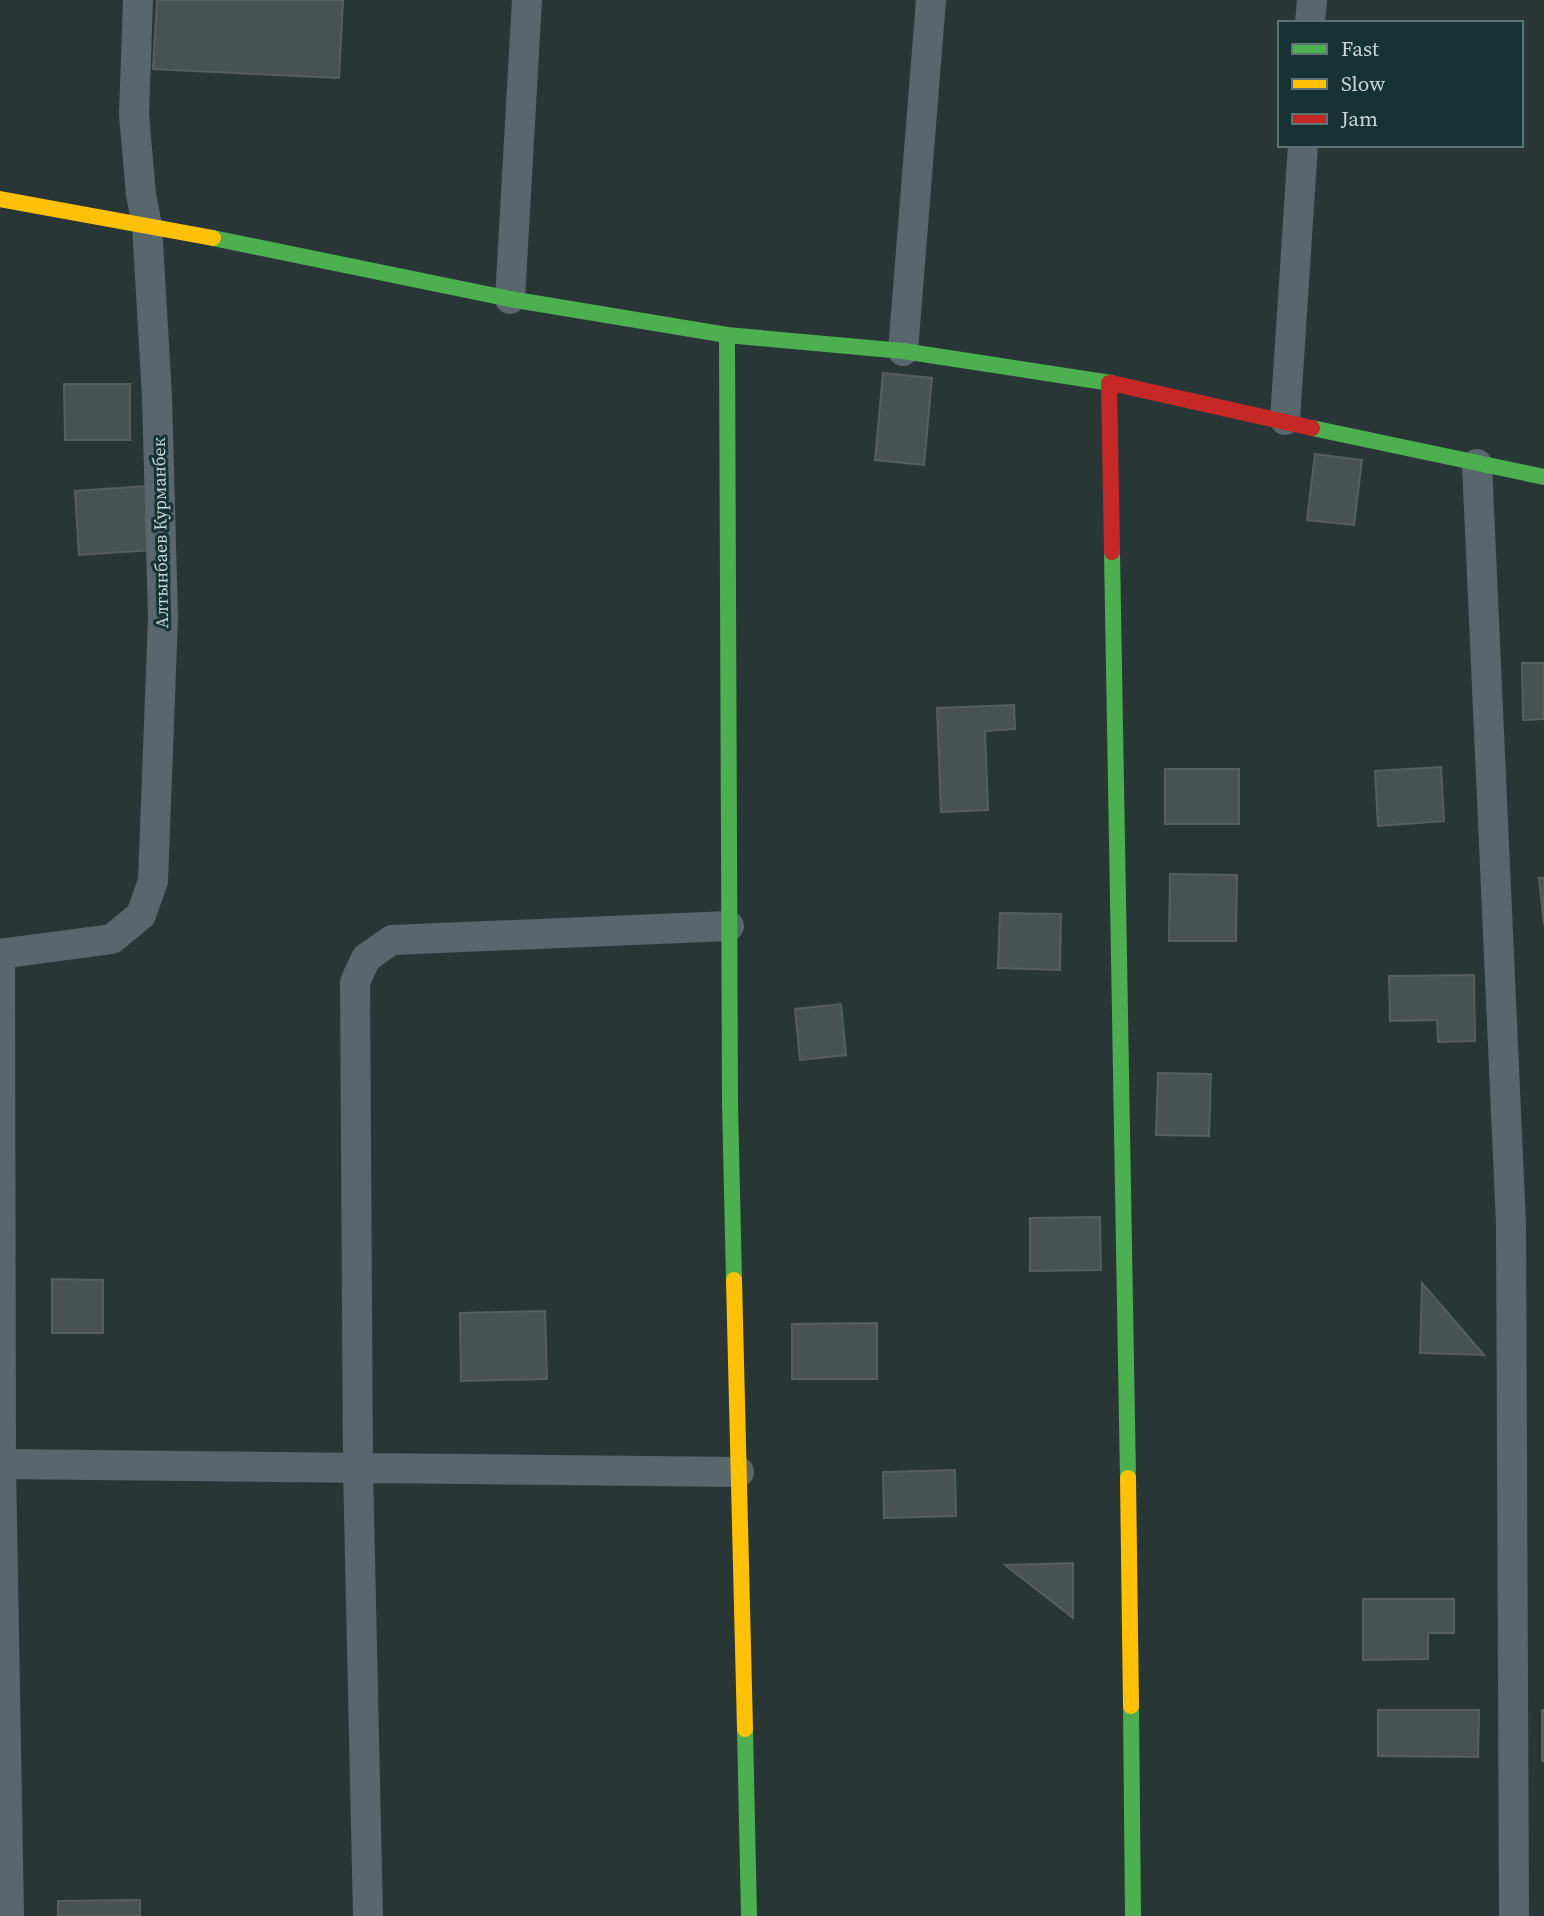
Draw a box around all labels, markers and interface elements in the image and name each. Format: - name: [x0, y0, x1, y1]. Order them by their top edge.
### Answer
- legend: [1278, 21, 1523, 147]
- text: Fast: [1341, 34, 1379, 63]
- text: Slow: [1341, 69, 1385, 98]
- text: Jam: [1340, 104, 1378, 133]
- street label: Алтынбаев Курманбек: [146, 437, 174, 629]

